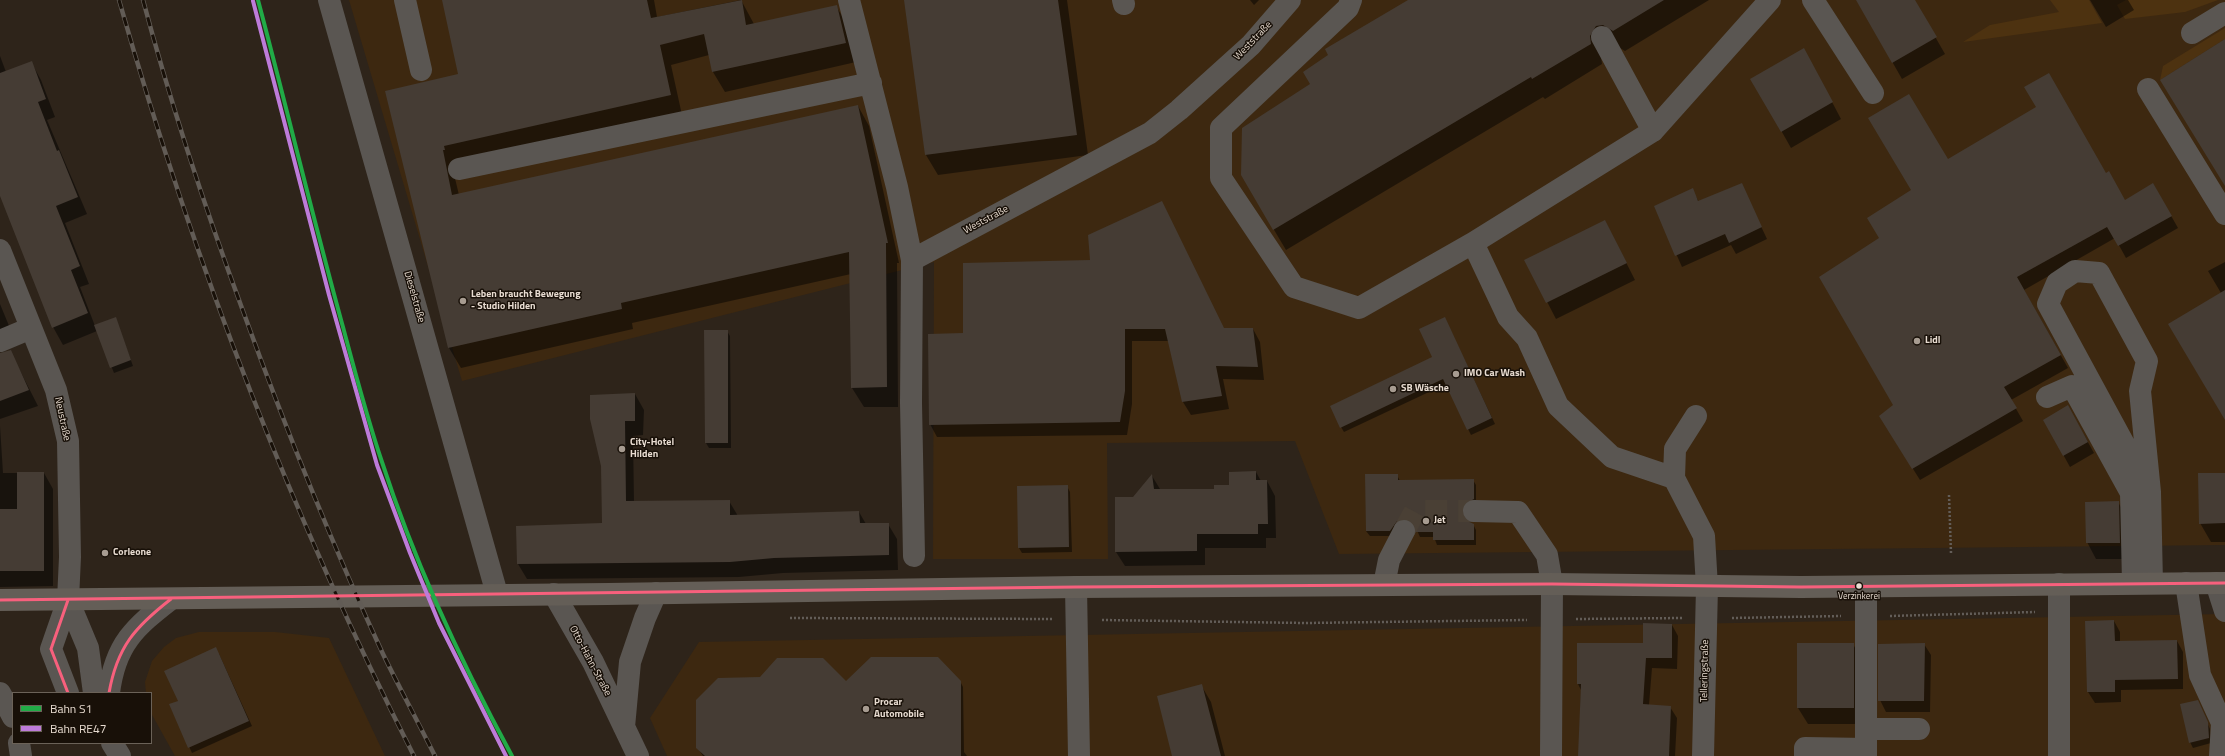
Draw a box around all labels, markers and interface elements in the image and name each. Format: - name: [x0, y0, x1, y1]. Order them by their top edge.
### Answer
- street label: Weststraße: [1232, 19, 1274, 63]
- street label: Weststraße: [961, 203, 1011, 237]
- street label: Dieselstraße: [401, 270, 427, 324]
- place label: Leben braucht Bewegung - Studio Hilden: [471, 289, 580, 312]
- marker: Leben braucht Bewegung - Studio Hilden: [458, 296, 468, 306]
- place label: Lidl: [1925, 335, 1940, 347]
- marker: Lidl: [1912, 336, 1922, 346]
- place label: IMO Car Wash: [1464, 368, 1525, 380]
- marker: IMO Car Wash: [1451, 369, 1461, 379]
- place label: SB Wäsche: [1401, 383, 1449, 395]
- marker: SB Wäsche: [1388, 384, 1398, 394]
- street label: Neustraße: [52, 396, 72, 442]
- place label: City-Hotel Hilden: [630, 437, 674, 460]
- marker: City-Hotel Hilden: [617, 444, 627, 454]
- place label: Jet: [1434, 515, 1446, 527]
- marker: Jet: [1421, 516, 1431, 526]
- place label: Corleone: [113, 547, 151, 559]
- marker: Corleone: [100, 548, 110, 558]
- marker: Verzinkerei: [1854, 581, 1864, 591]
- place label: Verzinkerei: [1838, 592, 1880, 602]
- street label: Otto-Hahn-Straße: [566, 624, 614, 698]
- street label: Telleringstraße: [1698, 640, 1712, 702]
- legend: [12, 692, 152, 744]
- place label: Procar Automobile: [874, 697, 924, 720]
- text: Bahn S1: [50, 699, 92, 718]
- marker: Procar Automobile: [861, 704, 871, 714]
- text: Bahn RE47: [50, 719, 106, 738]

